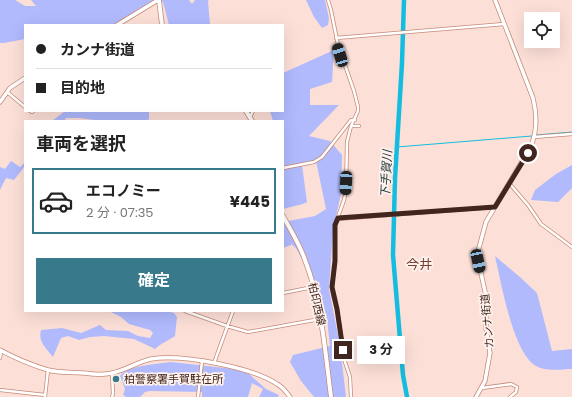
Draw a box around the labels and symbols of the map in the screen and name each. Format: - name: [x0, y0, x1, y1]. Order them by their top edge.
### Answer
- car: [331, 42, 349, 68]
- route start: [519, 144, 537, 162]
- water label: 下手賀川: [376, 148, 396, 198]
- car: [339, 171, 353, 195]
- car: [470, 248, 486, 274]
- district label: 今井: [406, 255, 432, 274]
- street label: 柏印西線: [304, 281, 330, 327]
- street label: カンナ街道: [477, 293, 497, 349]
- callout: 3 分: [357, 336, 405, 364]
- route end: [334, 341, 352, 359]
- place label: 柏警察署手賀駐在所: [124, 371, 224, 387]
- marker: 柏警察署手賀駐在所: [111, 374, 121, 384]

